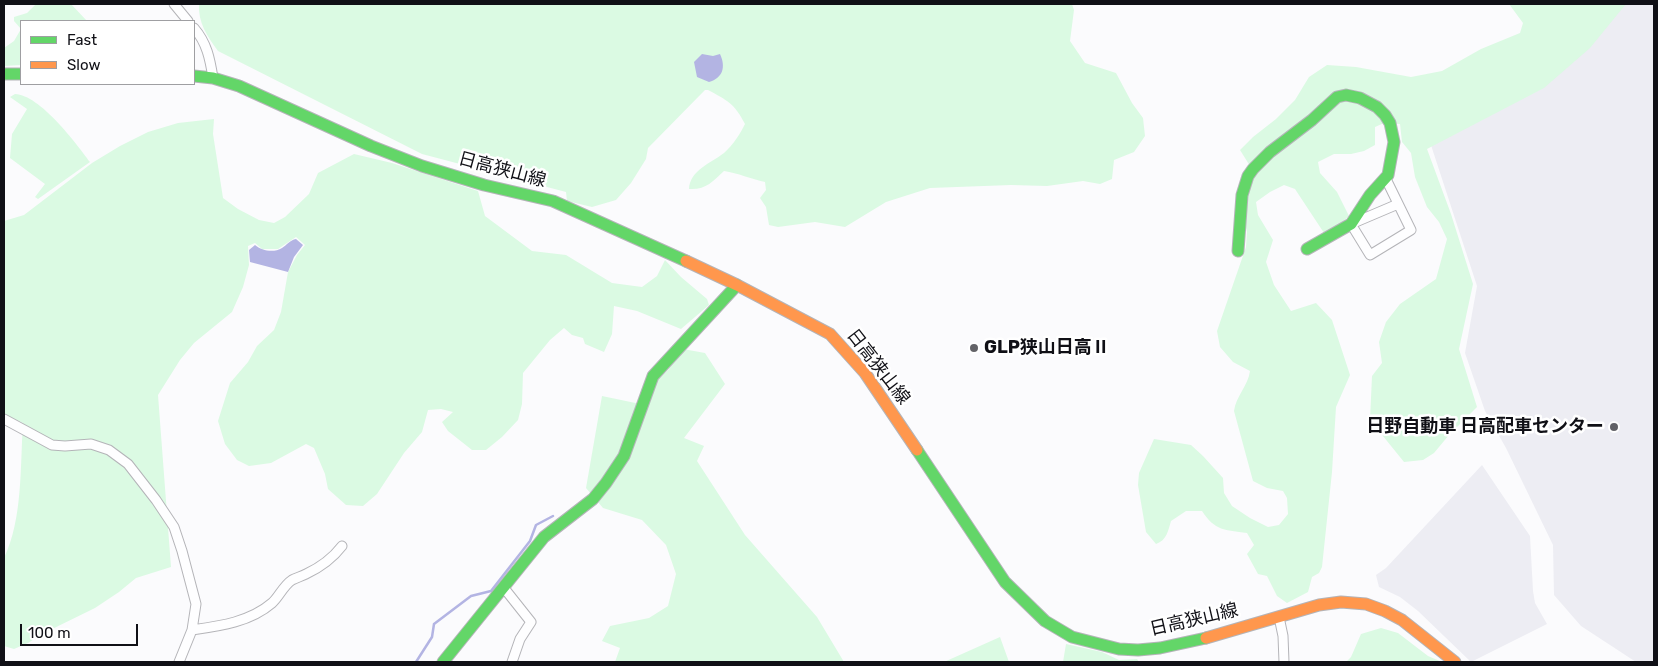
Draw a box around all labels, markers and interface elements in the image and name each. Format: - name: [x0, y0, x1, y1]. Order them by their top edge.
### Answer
- legend: [20, 20, 195, 85]
- text: Fast: [67, 31, 97, 49]
- text: Slow: [67, 56, 100, 74]
- street label: 日高狭山線: [456, 148, 548, 192]
- street label: 日高狭山線: [842, 325, 914, 409]
- place label: GLP狭山日高Ⅱ: [984, 337, 1110, 359]
- marker: GLP狭山日高Ⅱ: [968, 342, 980, 354]
- place label: 日野自動車 日高配車センター: [1366, 416, 1604, 438]
- marker: 日野自動車 日高配車センター: [1608, 421, 1620, 433]
- street label: 日高狭山線: [1148, 599, 1240, 641]
- scale bar: [22, 614, 140, 646]
- text: 100 m: [28, 624, 70, 642]

